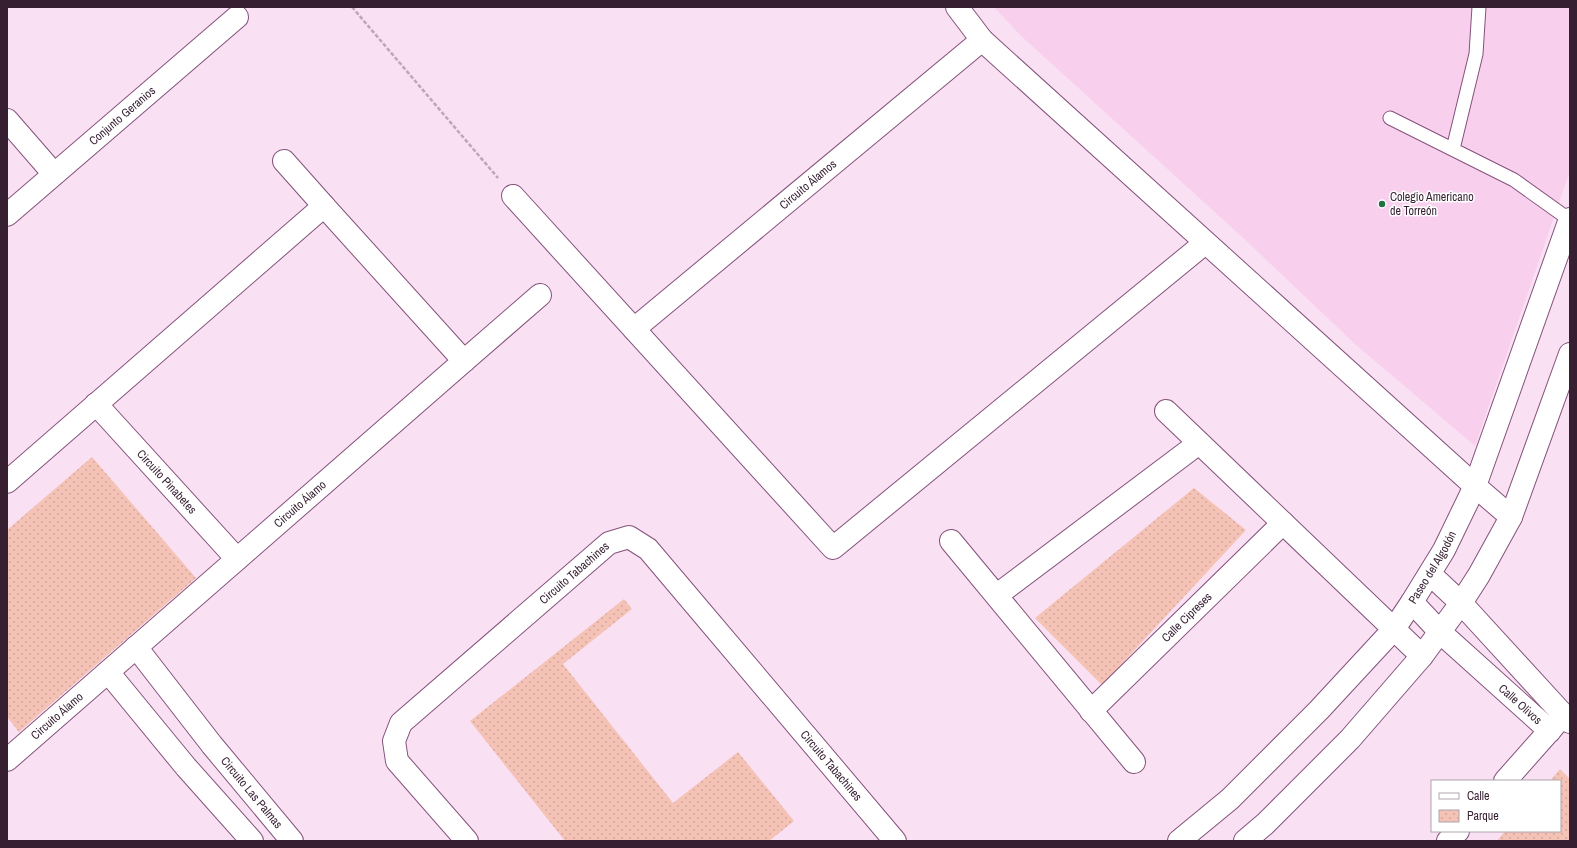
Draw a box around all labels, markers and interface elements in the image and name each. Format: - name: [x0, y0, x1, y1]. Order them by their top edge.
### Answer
- street label: Conjunto Geranios: [86, 83, 159, 149]
- street label: Circuito Álamos: [776, 156, 840, 213]
- place label: Colegio Americano de Torreón: [1390, 189, 1474, 219]
- marker: Colegio Americano de Torreón: [1377, 199, 1387, 209]
- street label: Circuito Pinabetes: [133, 446, 200, 517]
- street label: Circuito Álamo: [270, 477, 330, 531]
- street label: Paseo del Algodón: [1405, 528, 1460, 607]
- street label: Circuito Tabachines: [536, 538, 613, 608]
- street label: Calle Cipreses: [1158, 589, 1215, 646]
- street label: Calle Olivos: [1495, 681, 1545, 728]
- street label: Circuito Álamo: [27, 689, 87, 743]
- street label: Circuito Tabachines: [797, 727, 866, 804]
- street label: Circuito Las Palmas: [217, 753, 286, 832]
- legend: [1431, 780, 1561, 832]
- text: Calle: [1467, 788, 1489, 804]
- text: Parque: [1467, 808, 1499, 824]

